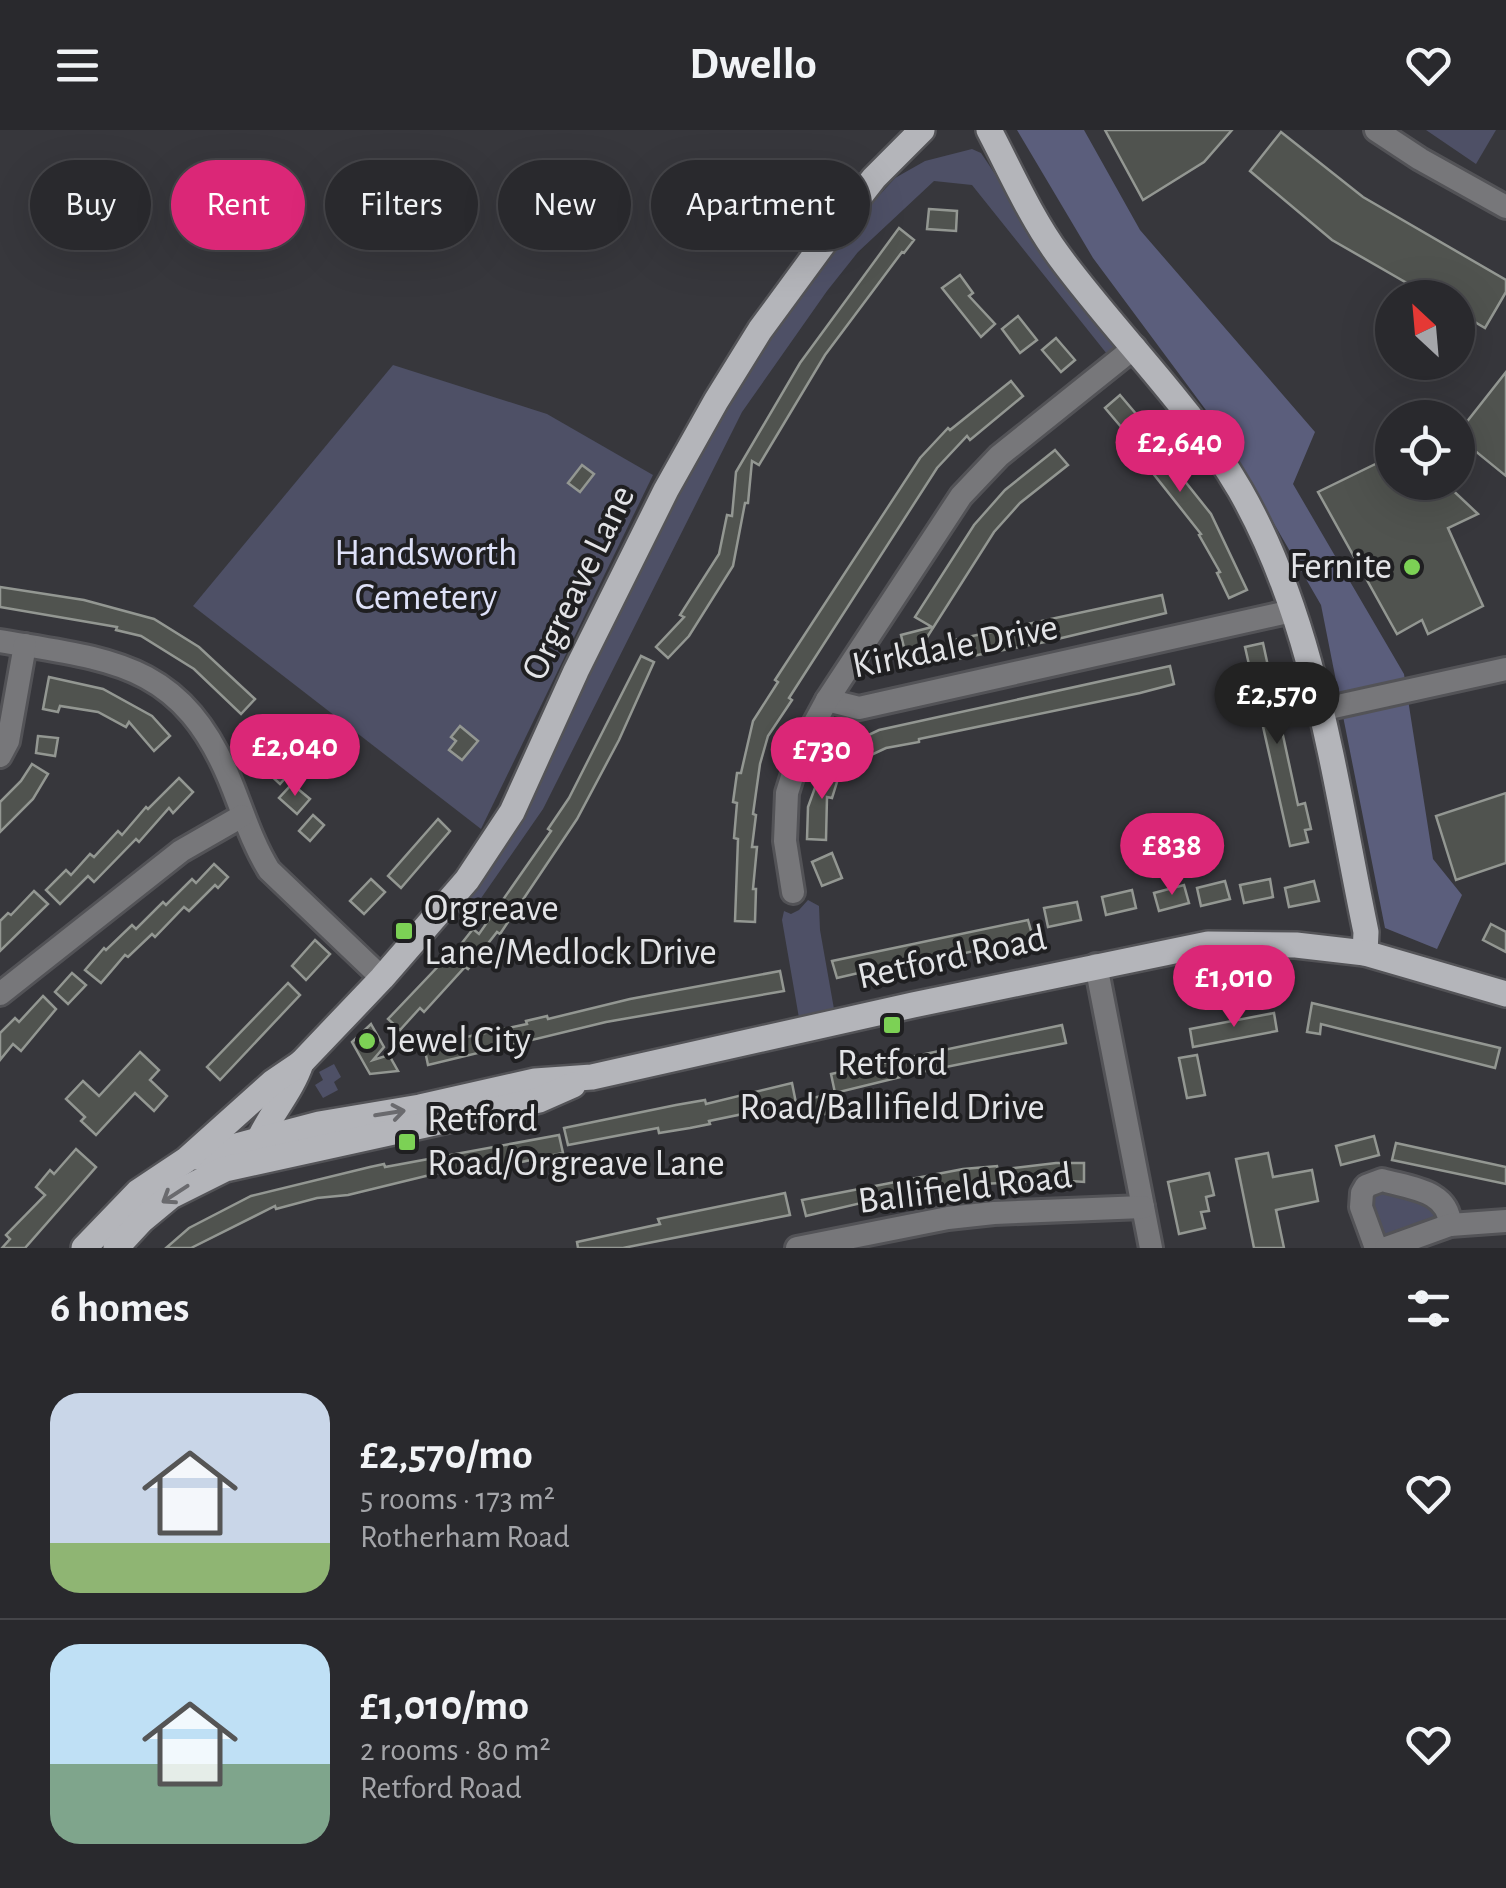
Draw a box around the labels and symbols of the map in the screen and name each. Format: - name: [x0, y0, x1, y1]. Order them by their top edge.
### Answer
- north arrow: [1375, 280, 1475, 380]
- pin: £2,640: [1099, 410, 1261, 495]
- street label: Orgreave Lane: [516, 480, 642, 686]
- park label: Handsworth Cemetery: [334, 535, 518, 617]
- place label: Fernite: [1289, 548, 1392, 586]
- marker: Fernite: [1401, 556, 1423, 578]
- street label: Kirkdale Drive: [849, 608, 1061, 686]
- pin: £2,570: [1196, 662, 1358, 747]
- pin: £2,040: [214, 714, 376, 799]
- pin: £730: [763, 717, 881, 802]
- pin: £838: [1113, 813, 1231, 898]
- place label: Orgreave Lane/Medlock Drive: [424, 890, 717, 972]
- street label: Retford Road: [854, 919, 1050, 997]
- marker: Orgreave Lane/Medlock Drive: [393, 920, 415, 942]
- pin: £1,010: [1153, 945, 1315, 1030]
- marker: Retford Road/Ballifield Drive: [881, 1014, 903, 1036]
- place label: Jewel City: [387, 1022, 531, 1060]
- marker: Jewel City: [356, 1030, 378, 1052]
- place label: Retford Road/Ballifield Drive: [739, 1045, 1045, 1127]
- place label: Retford Road/Orgreave Lane: [427, 1101, 725, 1183]
- one-way arrow: [373, 1103, 405, 1121]
- marker: Retford Road/Orgreave Lane: [396, 1131, 418, 1153]
- street label: Ballifield Road: [856, 1157, 1074, 1221]
- one-way arrow: [162, 1184, 190, 1204]

